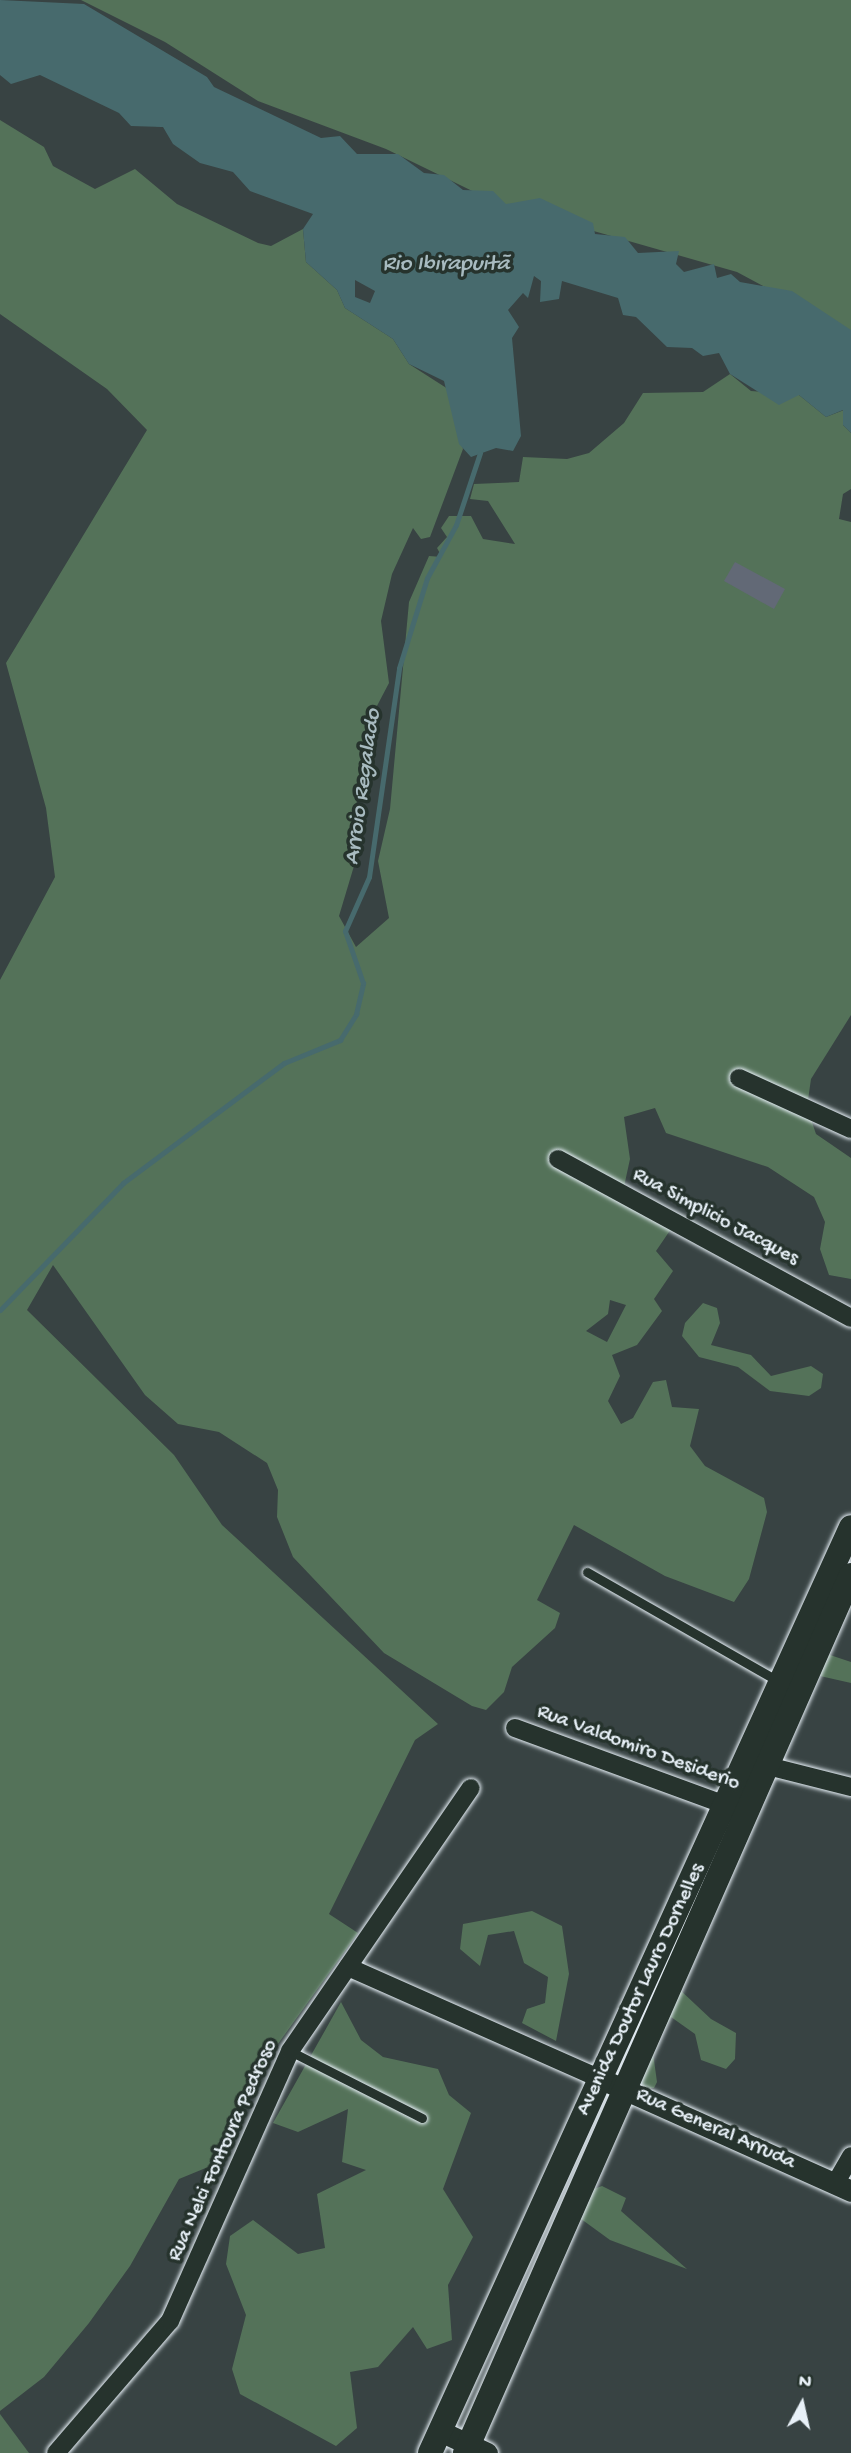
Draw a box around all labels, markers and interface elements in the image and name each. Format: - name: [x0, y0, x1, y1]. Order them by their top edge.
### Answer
- water label: Rio Ibirapuitã: [382, 251, 510, 279]
- water label: Arroio Regalado: [339, 707, 389, 867]
- street label: Rua Simplicio Jacques: [628, 1164, 802, 1272]
- street label: Rua Valdomiro Desiderio: [533, 1701, 743, 1797]
- street label: Avenida Doutor Lauro Dornelles: [572, 1860, 712, 2120]
- street label: Rua Nelci Fontoura Pedroso: [164, 2036, 284, 2266]
- street label: Rua General Arruda: [631, 2083, 799, 2177]
- north arrow: [767, 2369, 837, 2439]
- text: N: [797, 2370, 813, 2395]

